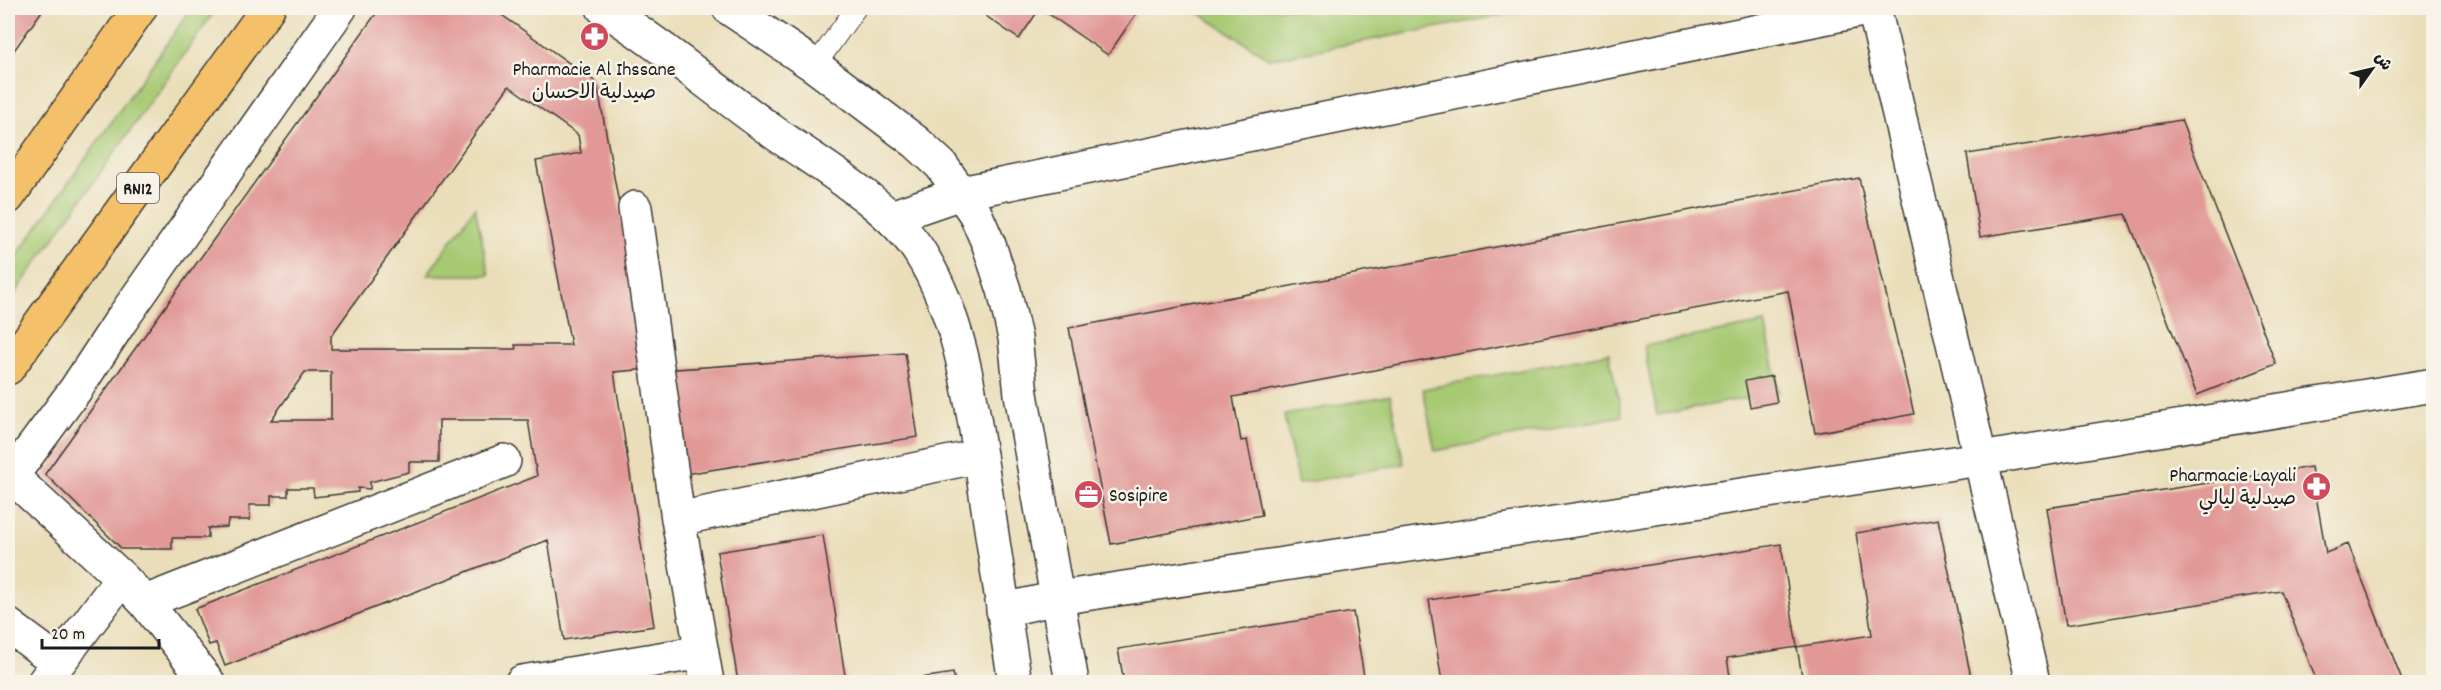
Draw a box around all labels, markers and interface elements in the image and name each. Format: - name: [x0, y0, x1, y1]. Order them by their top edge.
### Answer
- pharmacy icon: Pharmacie Al Ihssane صيدلية الاحسان: [578, 21, 610, 53]
- north arrow: [2342, 39, 2402, 99]
- text: ش: [2368, 48, 2397, 76]
- place label: Pharmacie Al Ihssane صيدلية الاحسان: [512, 57, 676, 108]
- road number: RN12: [117, 173, 159, 203]
- place label: Pharmacie Layali صيدلية ليالي: [2169, 463, 2296, 515]
- pharmacy icon: Pharmacie Layali صيدلية ليالي: [2301, 470, 2333, 502]
- office icon: Sosipire: [1072, 478, 1104, 510]
- place label: Sosipire: [1109, 483, 1168, 511]
- scale bar: [42, 612, 159, 650]
- text: 20 m: [51, 623, 85, 648]

